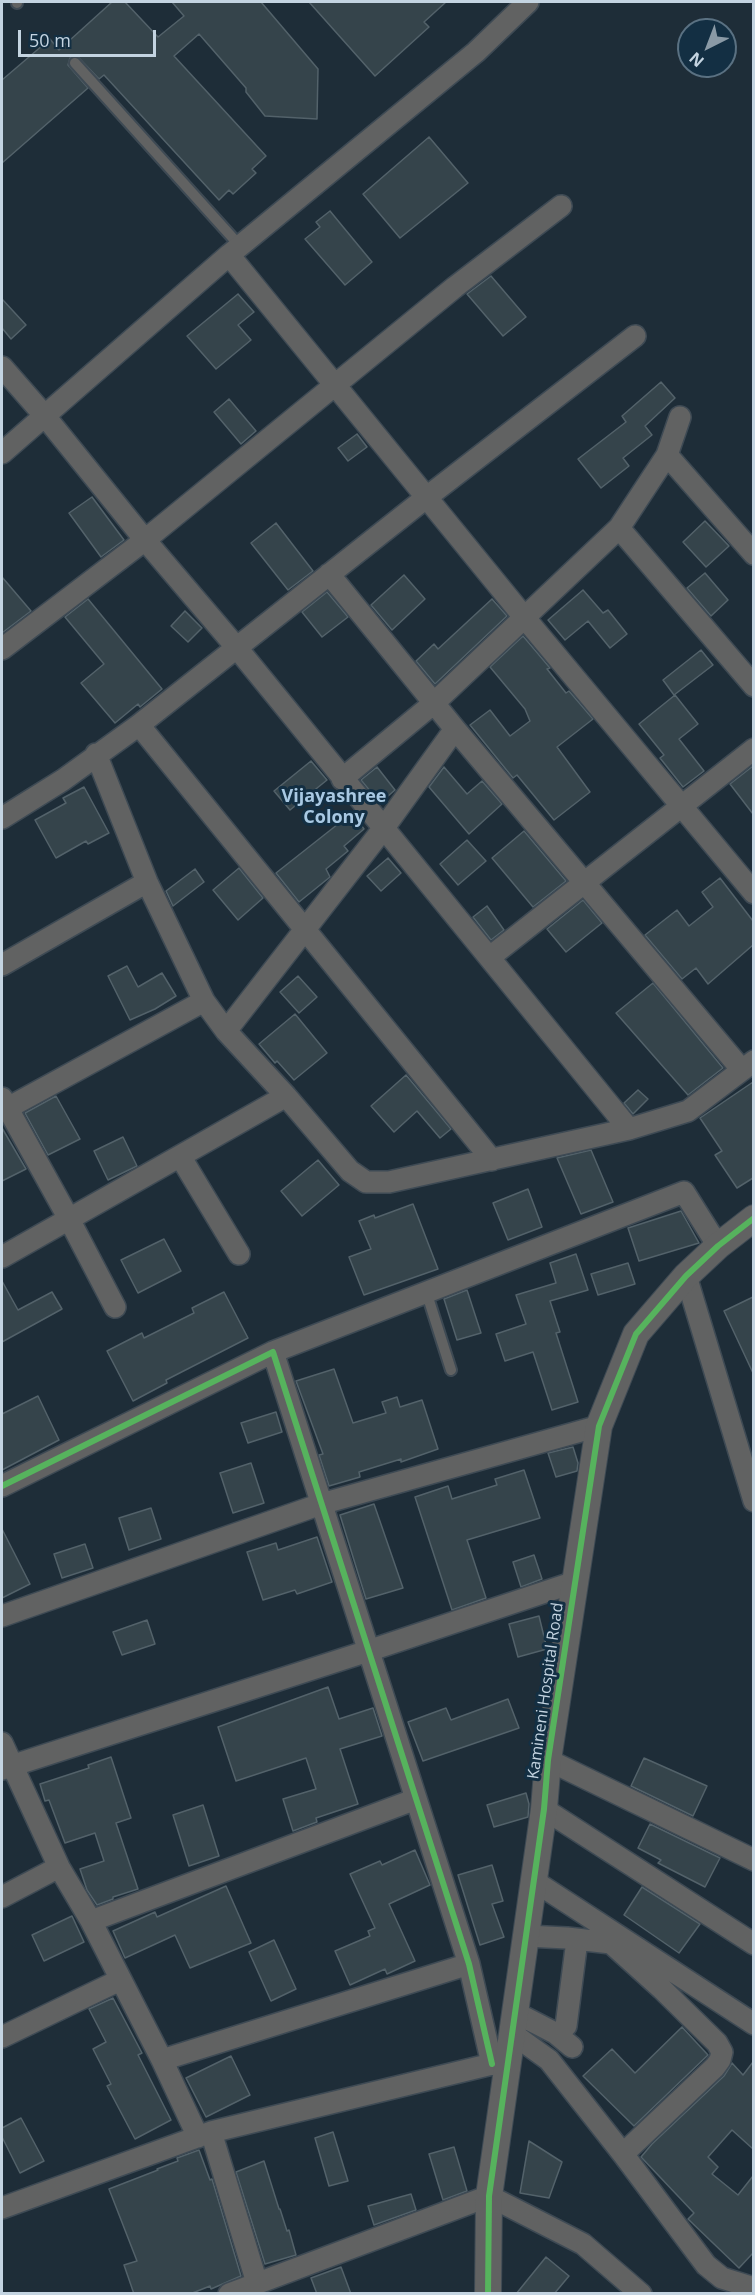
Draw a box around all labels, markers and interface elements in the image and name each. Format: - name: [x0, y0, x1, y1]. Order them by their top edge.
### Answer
- scale bar: [21, 18, 159, 56]
- north arrow: [677, 18, 737, 78]
- text: 50 m: [29, 28, 71, 52]
- text: N: [684, 47, 708, 72]
- district label: Vijayashree Colony: [282, 786, 386, 828]
- street label: Kamineni Hospital Road: [524, 1601, 568, 1781]

